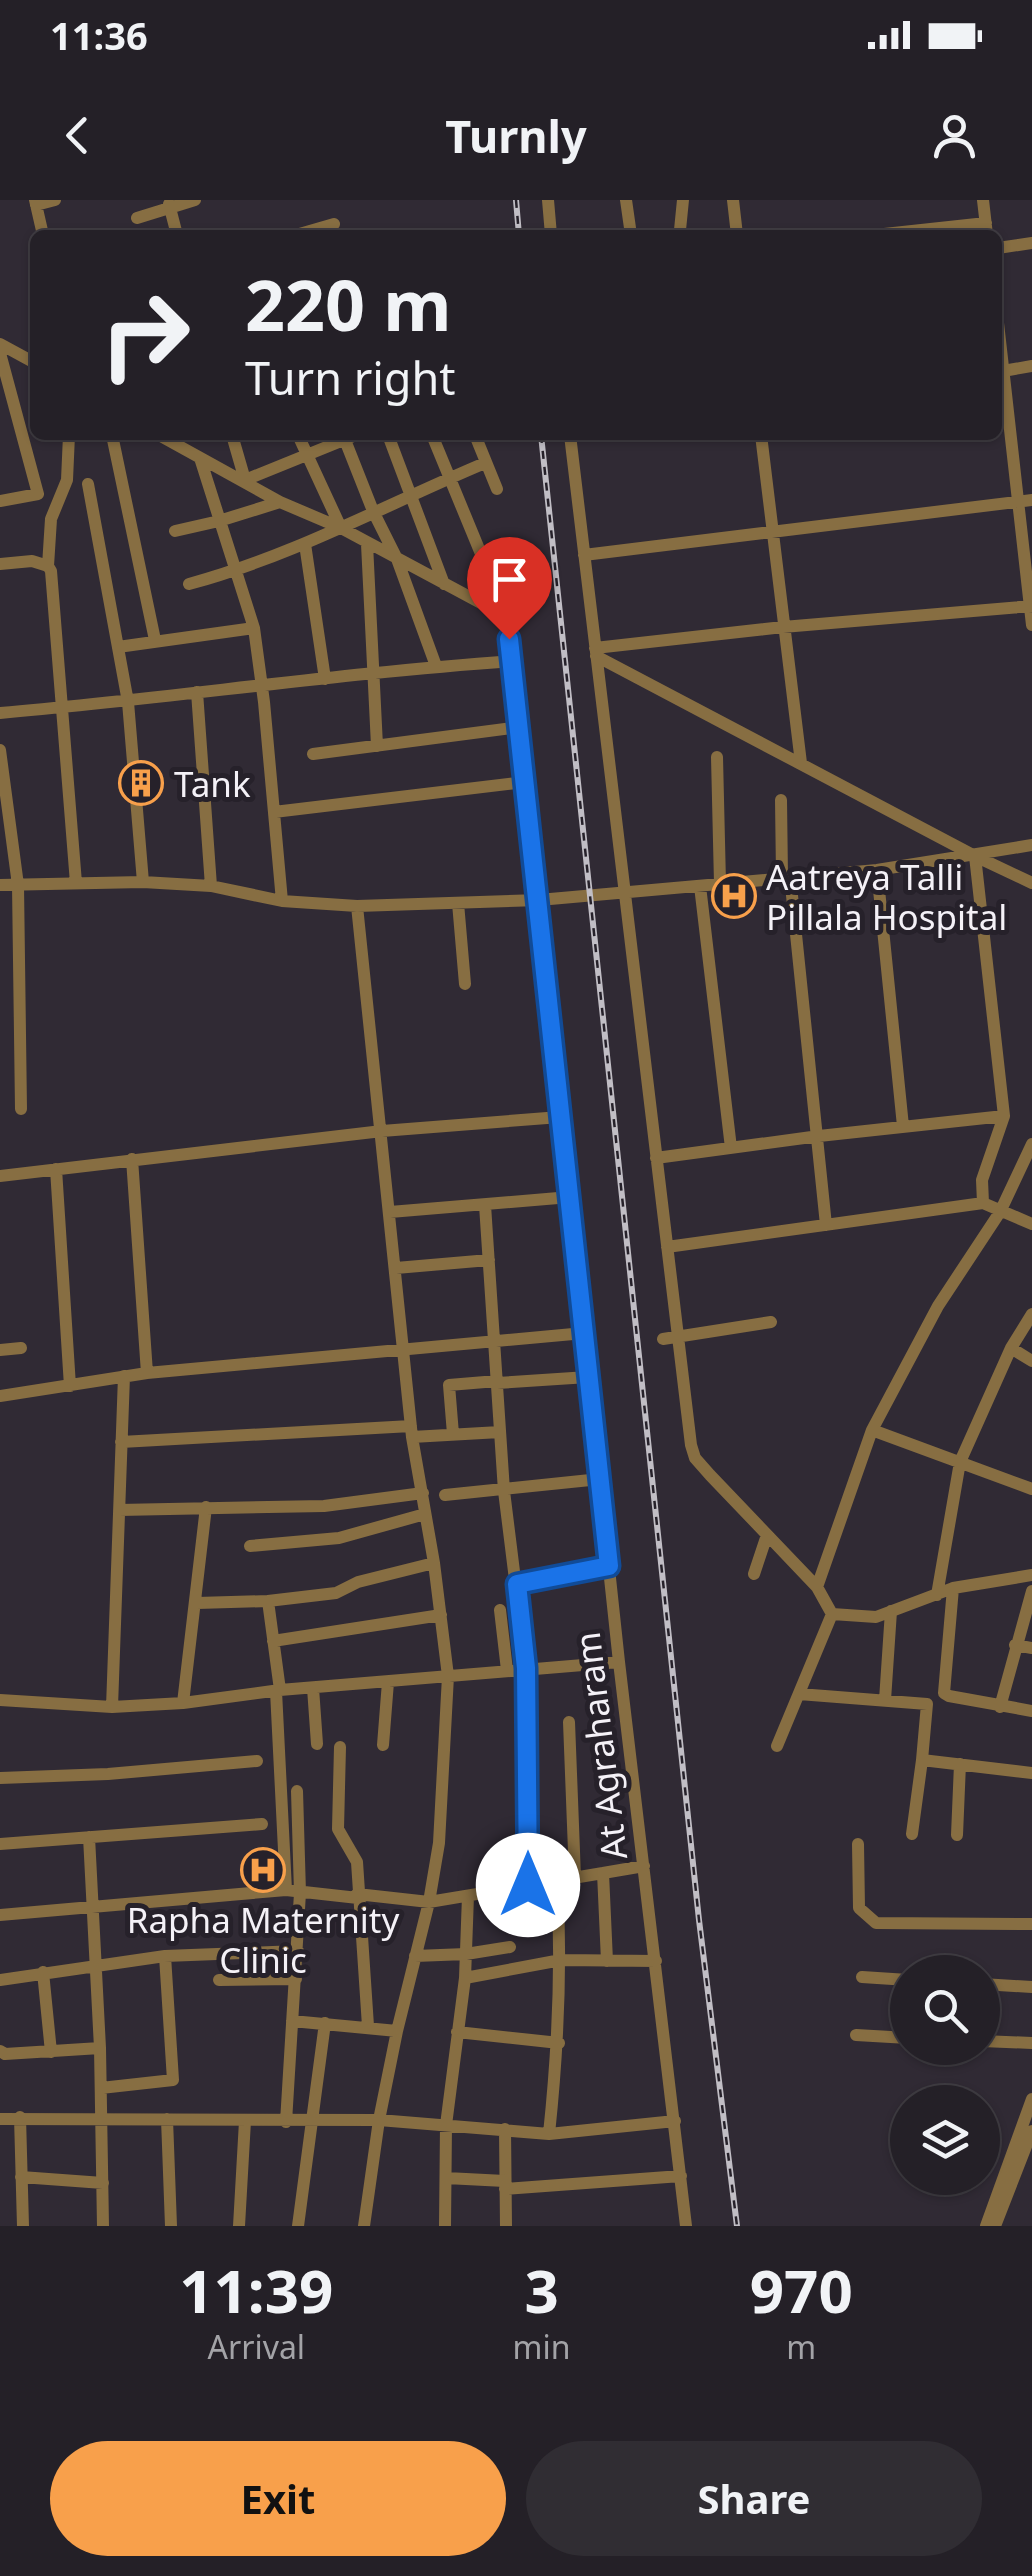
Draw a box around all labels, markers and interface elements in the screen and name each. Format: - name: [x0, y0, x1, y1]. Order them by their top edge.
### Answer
- text: 11:36: [50, 9, 148, 61]
- text: Turnly: [445, 105, 587, 166]
- icon: back: [50, 108, 105, 163]
- icon: person: [927, 108, 982, 163]
- text: 220 m: [245, 256, 452, 352]
- icon: right: [80, 270, 210, 400]
- text: Turn right: [245, 347, 456, 408]
- pin: [467, 537, 552, 640]
- icon: arrive: [482, 552, 537, 607]
- building icon: Tank: [118, 760, 164, 806]
- place label: Tank: [174, 760, 251, 807]
- place label: Aatreya Talli Pillala Hospital: [766, 853, 1007, 940]
- hospital icon: Aatreya Talli Pillala Hospital: [711, 873, 757, 919]
- street label: At Agraharam: [563, 1630, 637, 1862]
- position arrow: [476, 1833, 580, 1937]
- hospital icon: Rapha Maternity Clinic: [240, 1847, 286, 1893]
- place label: Rapha Maternity Clinic: [127, 1896, 399, 1983]
- map controls: [890, 1955, 1000, 2195]
- button: search: [890, 1955, 1000, 2065]
- button: layers: [890, 2085, 1000, 2195]
- text: 11:39: [179, 2249, 333, 2331]
- text: 3: [524, 2249, 559, 2331]
- text: 970: [750, 2249, 853, 2331]
- text: Arrival: [208, 2325, 305, 2368]
- text: min: [513, 2325, 571, 2368]
- text: m: [786, 2325, 816, 2368]
- button: Exit: [50, 2441, 506, 2556]
- button: Share: [526, 2441, 982, 2556]

